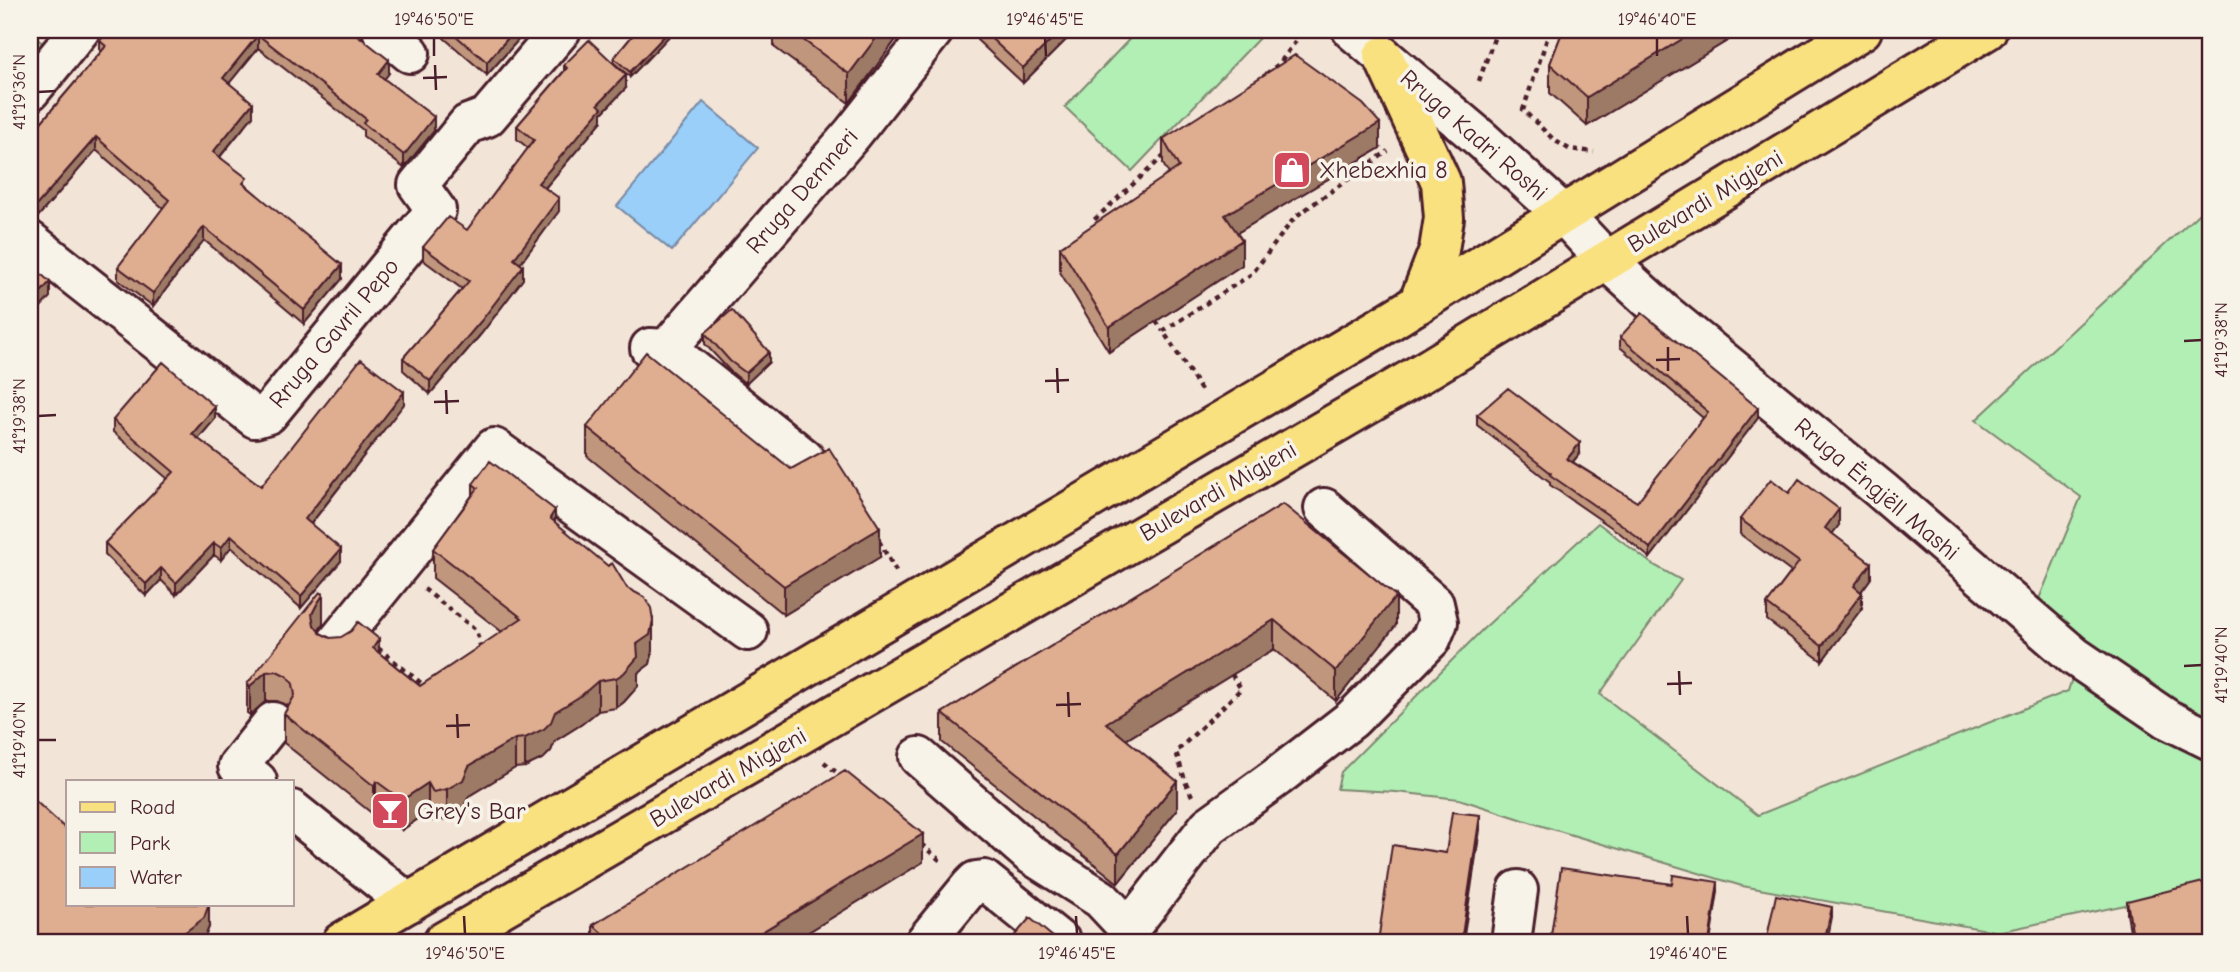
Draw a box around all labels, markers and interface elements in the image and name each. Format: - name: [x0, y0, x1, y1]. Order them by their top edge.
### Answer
- text: 19°46'50"E: [394, 9, 474, 30]
- text: 19°46'45"E: [1006, 9, 1084, 30]
- text: 19°46'40"E: [1618, 9, 1696, 30]
- text: 41°19'36"N: [9, 54, 30, 130]
- street label: Rruga Kadri Roshi: [1395, 64, 1553, 206]
- street label: Rruga Demneri: [740, 123, 864, 259]
- street label: Bulevardi Migjeni: [1622, 144, 1788, 258]
- shop icon: Xhebexhia 8: [1271, 149, 1313, 191]
- place label: Xhebexhia 8: [1319, 156, 1448, 184]
- street label: Rruga Gavril Pepo: [263, 252, 405, 414]
- text: 41°19'38"N: [2211, 302, 2232, 378]
- text: 41°19'38"N: [9, 378, 30, 454]
- street label: Rruga Ëngjëll Mashi: [1789, 412, 1965, 566]
- street label: Bulevardi Migjeni: [1135, 435, 1301, 547]
- text: 41°19'40"N: [2211, 627, 2232, 703]
- text: 41°19'40"N: [9, 702, 30, 778]
- street label: Bulevardi Migjeni: [645, 721, 811, 833]
- legend: [66, 780, 294, 906]
- bar icon: Grey's Bar: [369, 790, 411, 832]
- text: Road: [130, 795, 175, 819]
- place label: Grey's Bar: [417, 797, 526, 825]
- text: Park: [130, 831, 170, 855]
- text: Water: [130, 865, 183, 889]
- text: 19°46'50"E: [425, 943, 505, 964]
- text: 19°46'45"E: [1038, 943, 1116, 964]
- text: 19°46'40"E: [1649, 943, 1727, 964]

